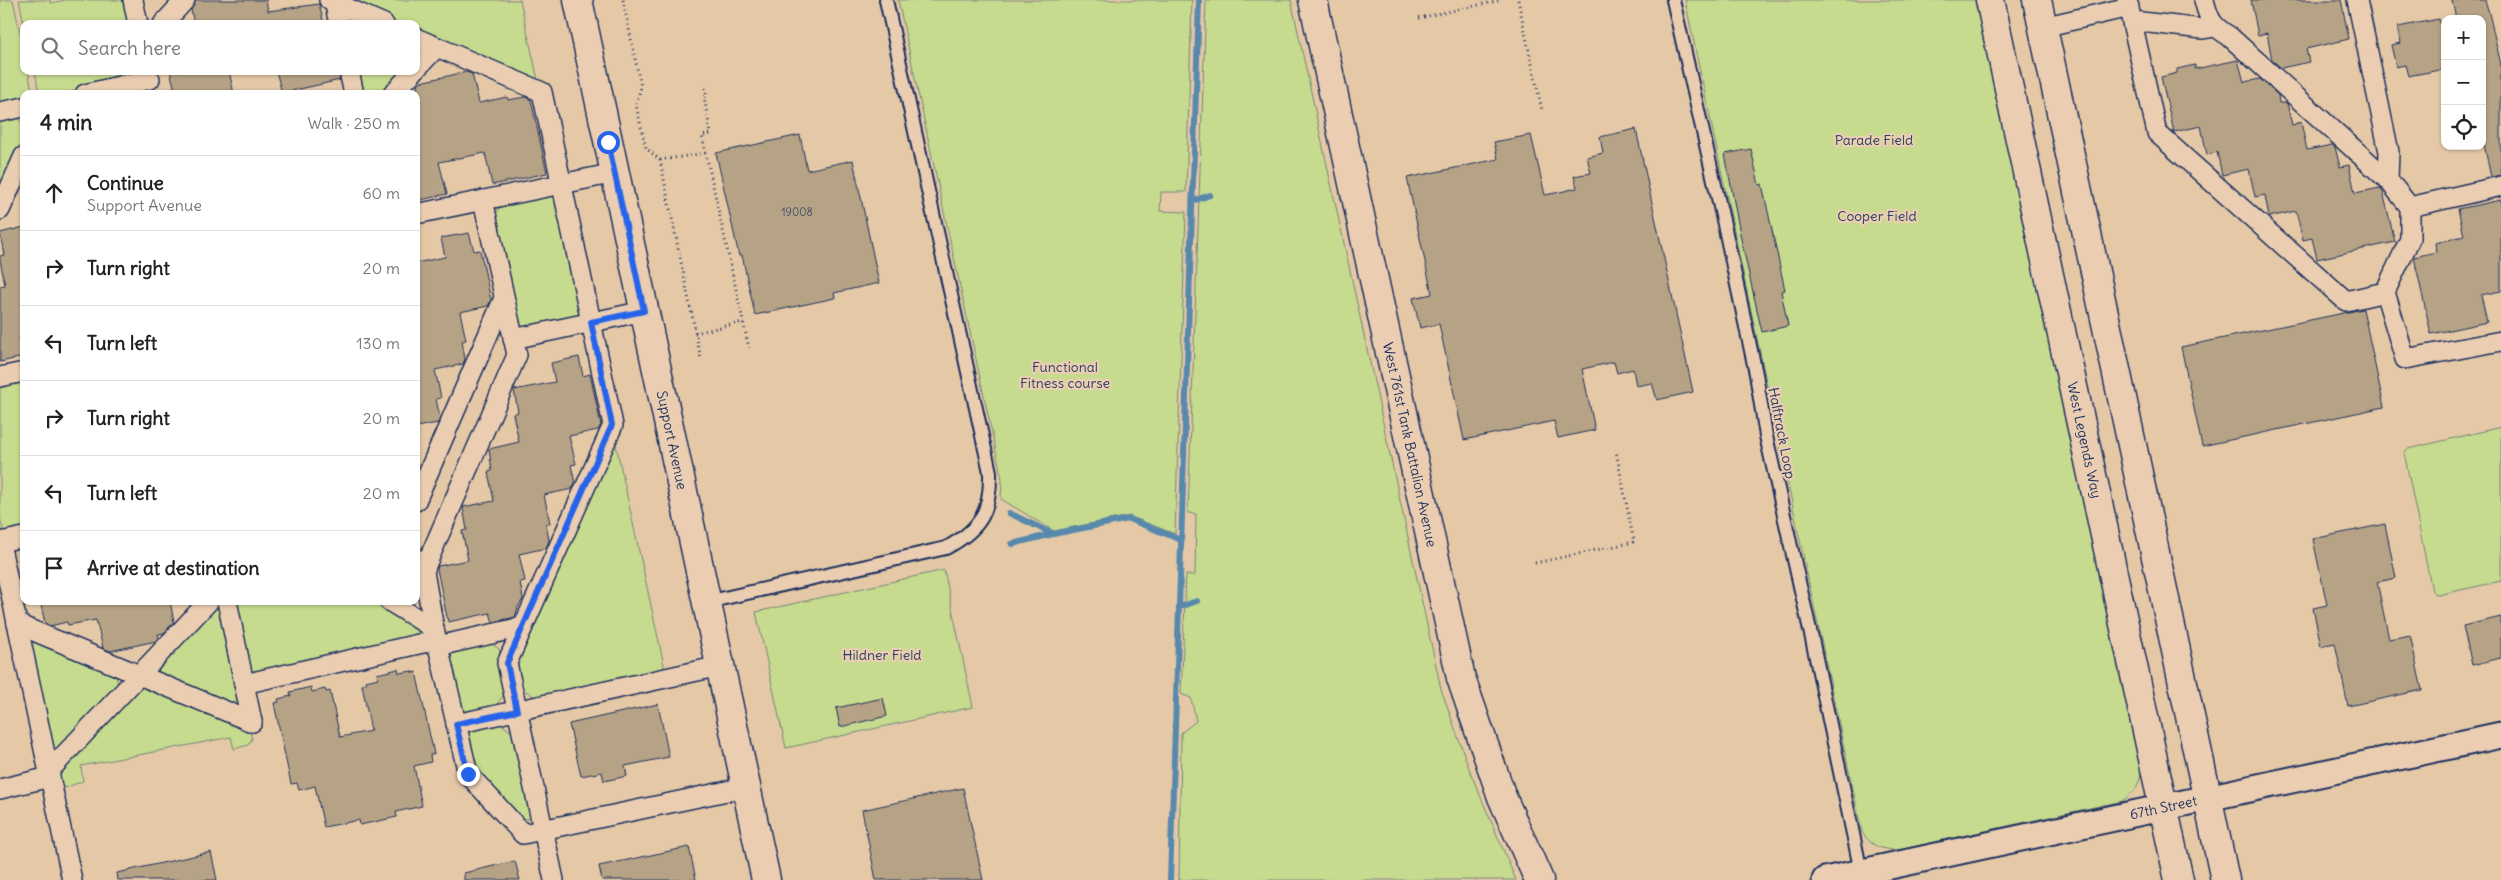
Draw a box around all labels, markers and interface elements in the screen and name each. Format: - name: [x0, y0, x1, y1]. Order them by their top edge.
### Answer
- map controls: [2441, 15, 2486, 150]
- button: +: [2441, 15, 2486, 60]
- search box: [20, 20, 420, 75]
- icon: search: [38, 34, 66, 62]
- text: Search here: [78, 36, 181, 60]
- button: −: [2441, 60, 2486, 105]
- button: locate: [2441, 105, 2486, 150]
- text: 4 min: [40, 109, 92, 136]
- text: Walk · 250 m: [308, 113, 400, 133]
- route start: [597, 131, 620, 154]
- park label: Parade Field: [1835, 131, 1913, 149]
- text: Continue: [87, 171, 164, 195]
- icon: ahead: [40, 179, 68, 207]
- text: 60 m: [362, 183, 400, 203]
- text: Support Avenue: [87, 195, 202, 215]
- house number: 19008: [781, 205, 813, 219]
- park label: Cooper Field: [1837, 207, 1917, 225]
- icon: right: [40, 254, 68, 282]
- text: Turn right: [87, 256, 170, 280]
- text: 20 m: [363, 258, 400, 278]
- icon: left: [40, 329, 68, 357]
- text: Turn left: [87, 331, 157, 355]
- text: 130 m: [356, 333, 400, 353]
- street label: West 761st Tank Battalion Avenue: [1379, 340, 1441, 549]
- park label: Functional Fitness course: [1020, 358, 1110, 392]
- street label: West Legends Way: [2063, 380, 2106, 500]
- street label: Halftrack Loop: [1764, 386, 1800, 480]
- street label: Support Avenue: [653, 389, 691, 491]
- icon: right: [40, 404, 68, 432]
- text: Turn right: [87, 406, 170, 430]
- text: 20 m: [363, 408, 400, 428]
- icon: left: [40, 479, 68, 507]
- text: Turn left: [87, 481, 157, 505]
- text: 20 m: [363, 483, 400, 503]
- icon: arrive: [40, 554, 68, 582]
- text: Arrive at destination: [87, 556, 260, 580]
- park label: Hildner Field: [842, 646, 922, 664]
- route end: [457, 763, 480, 786]
- street label: 67th Street: [2128, 791, 2199, 823]

